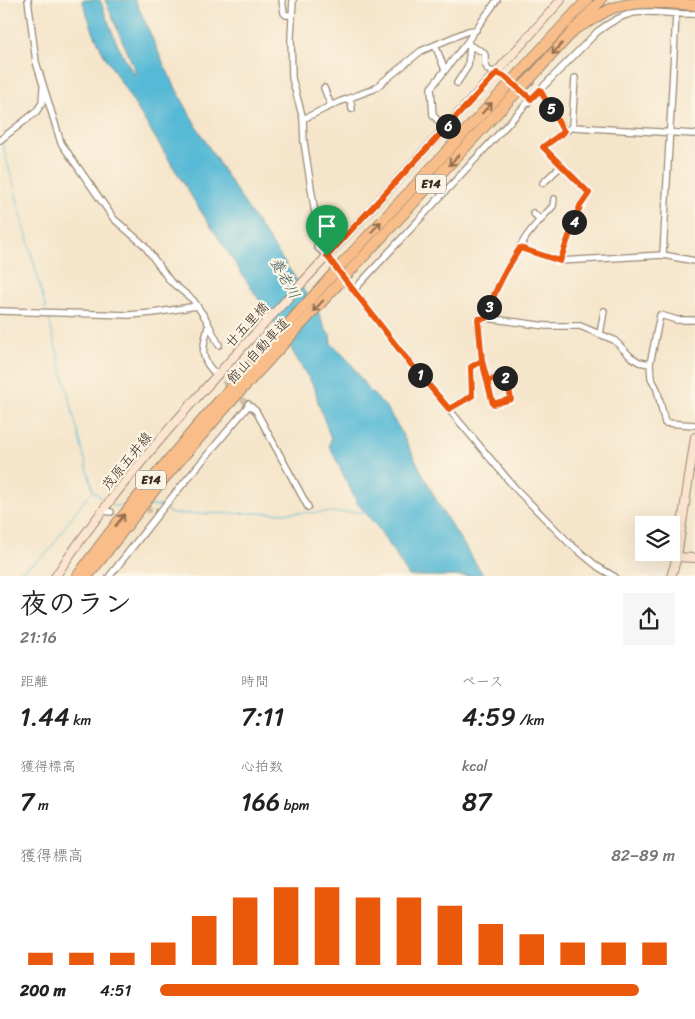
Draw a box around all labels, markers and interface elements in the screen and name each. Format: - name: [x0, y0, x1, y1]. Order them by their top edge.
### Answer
- one-way arrow: [551, 43, 562, 56]
- pin: 5: [538, 96, 564, 122]
- text: 5: [547, 97, 556, 122]
- one-way arrow: [481, 102, 493, 115]
- pin: 6: [436, 114, 460, 138]
- text: 6: [445, 114, 452, 139]
- one-way arrow: [448, 153, 460, 166]
- road number: E14: [416, 174, 446, 193]
- pin: [306, 205, 348, 256]
- pin: 4: [562, 210, 586, 234]
- text: 4: [570, 210, 579, 235]
- icon: arrive: [313, 212, 341, 240]
- one-way arrow: [370, 221, 382, 234]
- water label: 養老川: [263, 252, 307, 304]
- pin: 3: [476, 294, 502, 320]
- text: 3: [486, 295, 493, 320]
- street label: 廿五里橋: [219, 296, 275, 354]
- one-way arrow: [312, 299, 324, 312]
- street label: 館山自動車道: [220, 312, 296, 390]
- pin: 1: [408, 362, 432, 388]
- text: 1: [417, 363, 424, 388]
- pin: 2: [492, 366, 518, 390]
- text: 2: [501, 366, 510, 391]
- street label: 茂原五井線: [95, 426, 159, 496]
- road number: E14: [136, 470, 166, 490]
- one-way arrow: [114, 514, 125, 527]
- map controls: [635, 516, 680, 561]
- button: layers: [635, 516, 680, 561]
- text: 夜のラン: [20, 579, 132, 628]
- button: share: [623, 593, 675, 645]
- text: 21:16: [20, 623, 57, 652]
- text: 距離: [20, 669, 48, 694]
- text: 時間: [241, 669, 269, 694]
- text: ペース: [462, 669, 503, 694]
- text: 1.44: [20, 694, 70, 739]
- text: 7:11: [241, 694, 284, 739]
- text: 4:59: [462, 694, 516, 739]
- text: km: [70, 708, 91, 733]
- text: /km: [516, 708, 545, 733]
- text: 獲得標高: [20, 754, 76, 779]
- text: 心拍数: [241, 754, 283, 779]
- text: kcal: [462, 754, 487, 779]
- text: 7: [20, 779, 34, 824]
- text: 166: [241, 779, 280, 824]
- text: 87: [462, 779, 491, 824]
- text: m: [34, 793, 49, 818]
- text: bpm: [280, 793, 310, 818]
- text: 獲得標高: [20, 841, 84, 870]
- text: 82–89 m: [611, 841, 675, 870]
- text: 200 m: [20, 976, 66, 1005]
- text: 4:51: [100, 976, 131, 1005]

